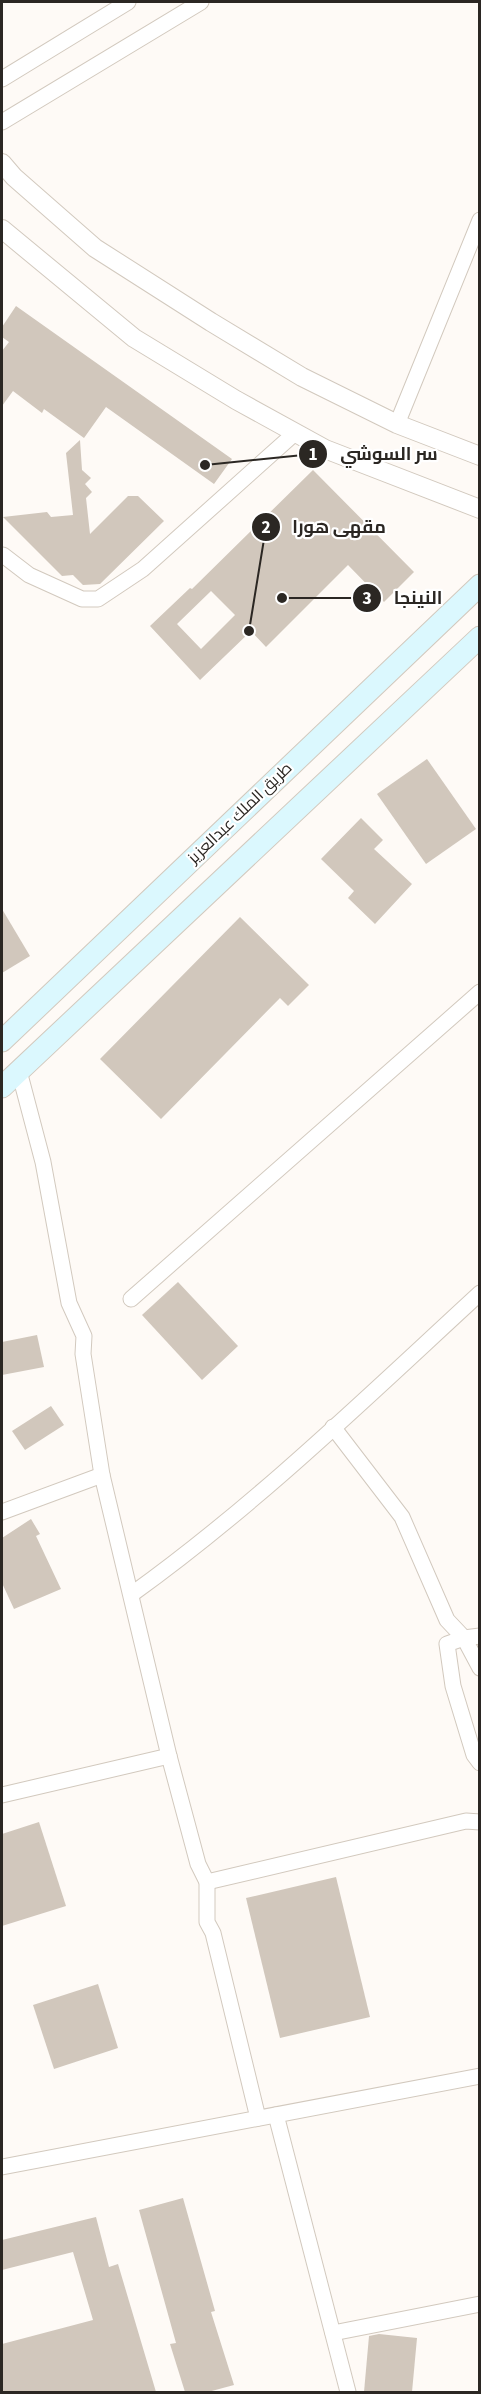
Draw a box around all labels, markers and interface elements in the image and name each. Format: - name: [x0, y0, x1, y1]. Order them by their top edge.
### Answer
- callout: سر السوشي: [298, 436, 449, 472]
- text: 1: [308, 442, 318, 467]
- text: سر السوشي: [340, 442, 438, 468]
- callout: مقهى هورا: [251, 509, 398, 545]
- text: 2: [261, 515, 271, 540]
- text: مقهى هورا: [292, 515, 386, 540]
- callout: النينجا: [352, 580, 454, 616]
- text: 3: [362, 586, 372, 611]
- text: النينجا: [394, 586, 442, 611]
- street label: طريق الملك عبدالعزيز: [182, 757, 297, 869]

